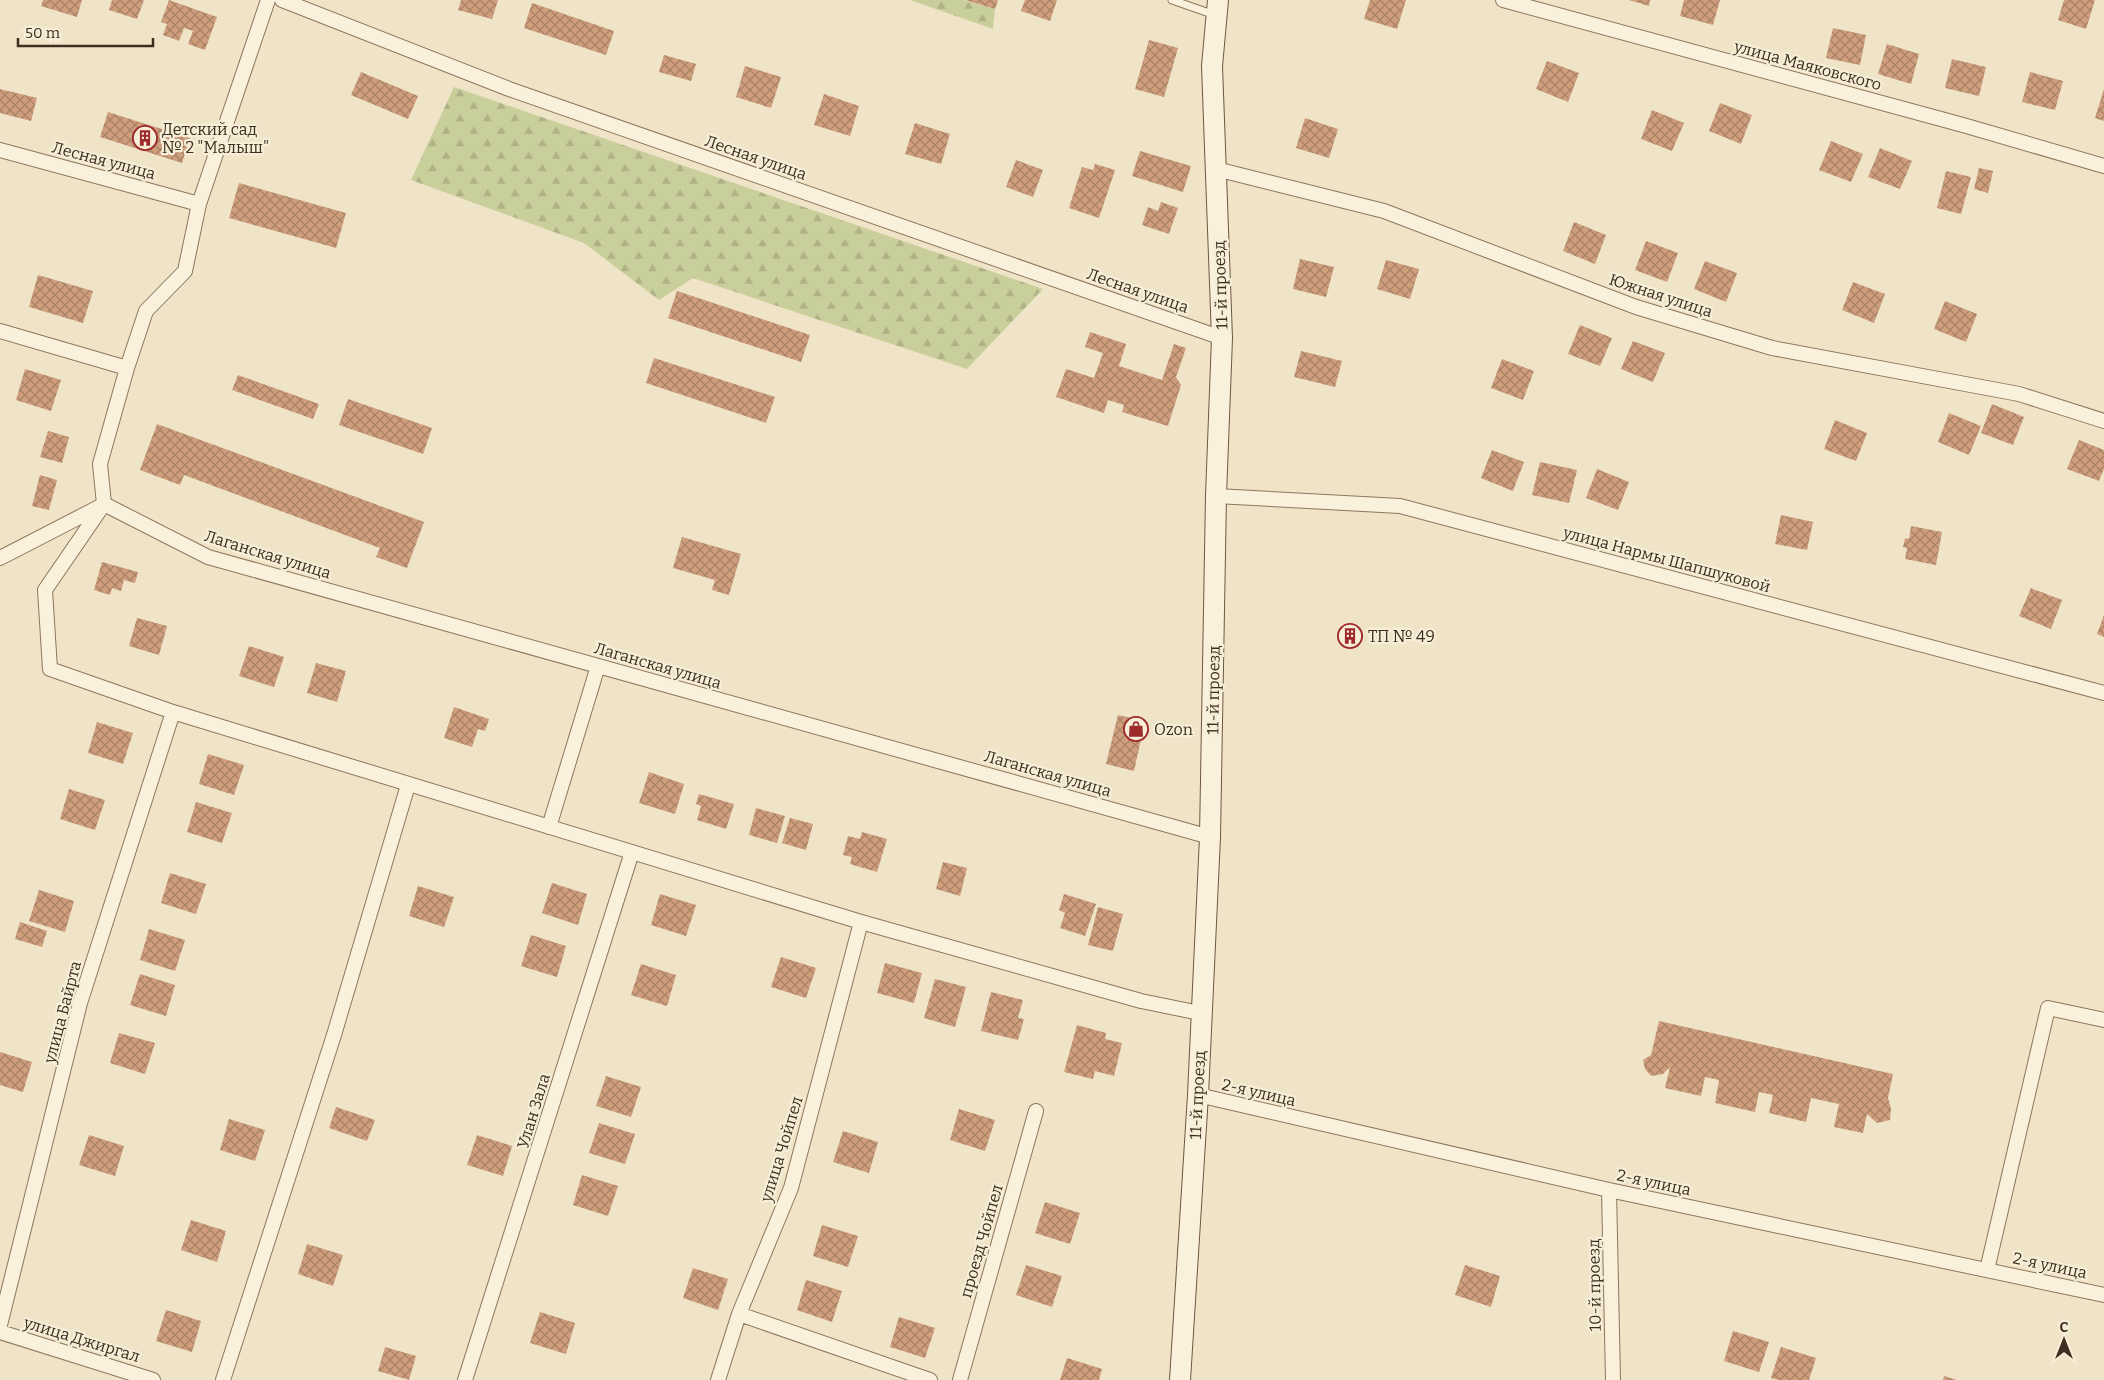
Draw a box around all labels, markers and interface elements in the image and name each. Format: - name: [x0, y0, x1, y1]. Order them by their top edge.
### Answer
- scale bar: [18, 15, 152, 47]
- text: 50 m: [25, 24, 61, 42]
- street label: улица Маяковского: [1731, 36, 1883, 94]
- place label: Детский сад № 2 "Малыш": [162, 120, 269, 157]
- building icon: Детский сад № 2 "Малыш": [132, 125, 158, 151]
- street label: Лесная улица: [702, 131, 809, 184]
- street label: Лесная улица: [50, 138, 158, 183]
- street label: 11-й проезд: [1209, 240, 1232, 330]
- street label: Лесная улица: [1084, 264, 1191, 317]
- street label: Южная улица: [1607, 270, 1715, 321]
- street label: улица Нармы Шапшуковой: [1560, 522, 1773, 596]
- street label: Лаганская улица: [202, 526, 334, 583]
- building icon: ТП № 49: [1337, 623, 1363, 649]
- place label: ТП № 49: [1368, 627, 1435, 646]
- street label: Лаганская улица: [592, 638, 724, 693]
- street label: 11-й проезд: [1203, 645, 1224, 735]
- shop icon: Ozon: [1123, 716, 1149, 742]
- place label: Ozon: [1154, 720, 1193, 739]
- street label: Лаганская улица: [982, 746, 1114, 801]
- street label: улица Байрта: [39, 959, 85, 1066]
- street label: 11-й проезд: [1186, 1050, 1209, 1140]
- street label: Улан Зала: [513, 1071, 554, 1151]
- street label: 2-я улица: [1220, 1075, 1298, 1110]
- street label: улица Чойпел: [756, 1094, 807, 1205]
- street label: 2-я улица: [1615, 1165, 1693, 1200]
- street label: проезд Чойпел: [956, 1182, 1007, 1300]
- street label: 10-й проезд: [1584, 1238, 1605, 1332]
- street label: 2-я улица: [2011, 1248, 2089, 1283]
- street label: улица Джиргал: [21, 1312, 142, 1366]
- north arrow: [2039, 1315, 2089, 1365]
- text: С: [2060, 1319, 2069, 1336]

